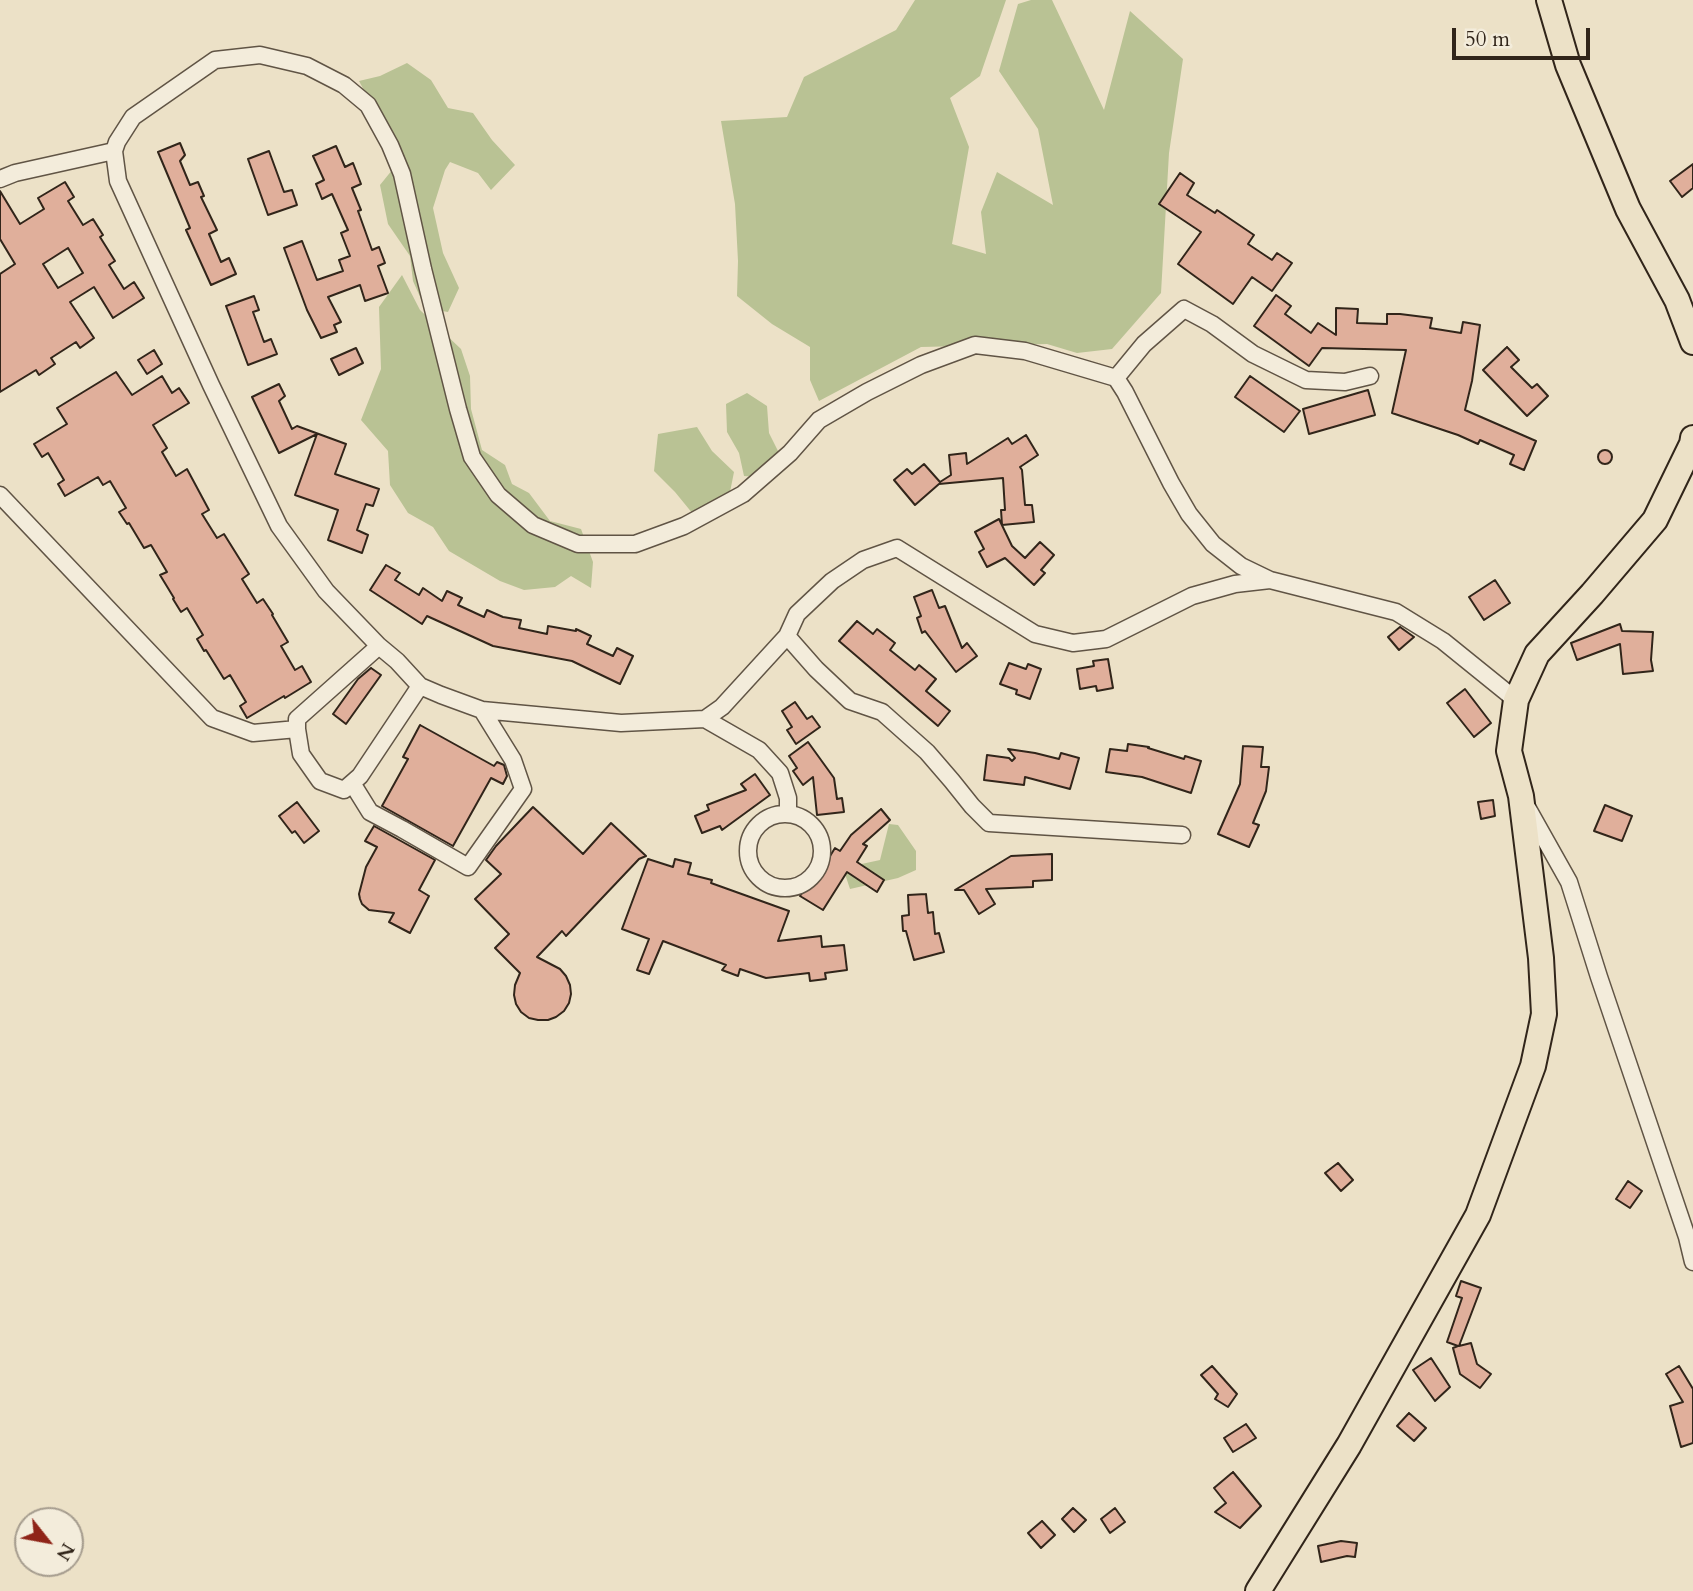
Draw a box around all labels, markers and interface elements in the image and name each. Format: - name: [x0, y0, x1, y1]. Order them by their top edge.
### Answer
- scale bar: [1455, 14, 1593, 58]
- text: 50 m: [1465, 25, 1510, 54]
- north arrow: [14, 1507, 84, 1577]
- text: N: [50, 1538, 81, 1566]

